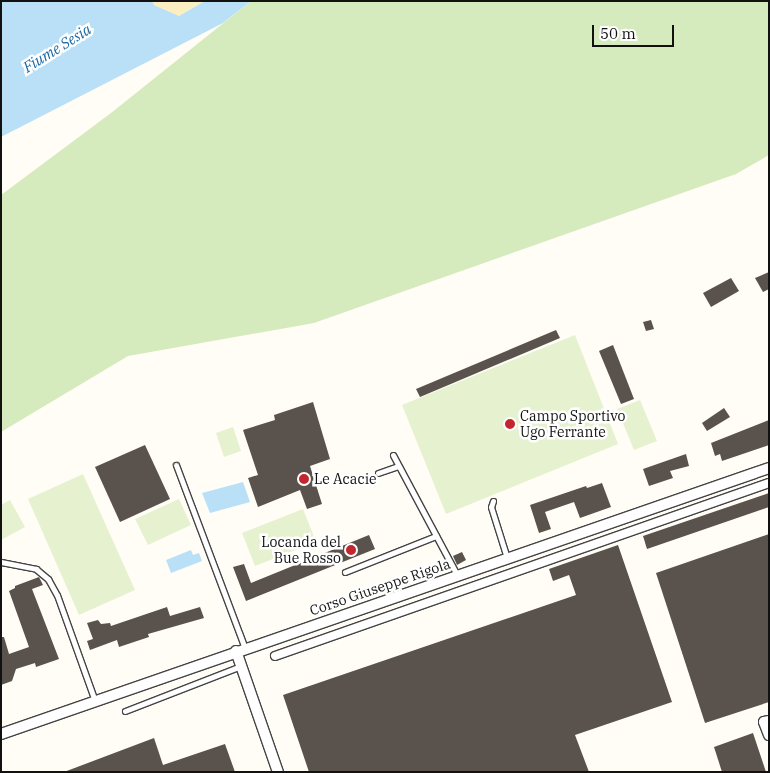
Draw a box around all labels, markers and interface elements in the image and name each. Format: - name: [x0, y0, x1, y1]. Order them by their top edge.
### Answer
- scale bar: [595, 15, 678, 47]
- water label: Fiume Sesia: [20, 20, 94, 76]
- text: 50 m: [600, 24, 636, 43]
- place label: Campo Sportivo Ugo Ferrante: [520, 408, 626, 441]
- marker: Campo Sportivo Ugo Ferrante: [504, 418, 516, 430]
- place label: Le Acacie: [314, 471, 377, 487]
- marker: Le Acacie: [298, 473, 310, 485]
- place label: Locanda del Bue Rosso: [261, 534, 341, 566]
- marker: Locanda del Bue Rosso: [345, 544, 357, 556]
- street label: Corso Giuseppe Rigola: [307, 555, 453, 619]

